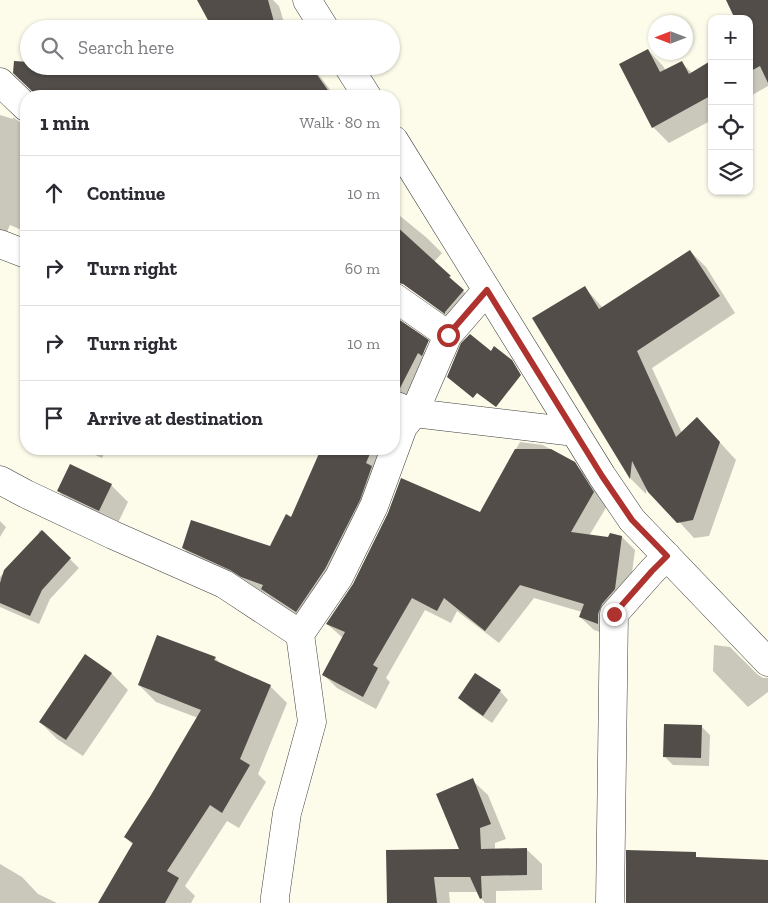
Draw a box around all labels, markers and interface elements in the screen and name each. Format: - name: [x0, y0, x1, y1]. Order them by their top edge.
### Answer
- north arrow: [648, 15, 693, 60]
- map controls: [708, 15, 753, 195]
- button: +: [708, 15, 753, 60]
- search box: [20, 20, 400, 75]
- icon: search: [38, 34, 66, 62]
- text: Search here: [78, 36, 174, 59]
- button: −: [708, 60, 753, 105]
- button: locate: [708, 105, 753, 150]
- text: 1 min: [40, 110, 90, 135]
- text: Walk · 80 m: [299, 113, 380, 132]
- button: layers: [708, 150, 753, 195]
- icon: ahead: [40, 179, 68, 207]
- text: Continue: [87, 182, 165, 205]
- text: 10 m: [347, 184, 380, 203]
- icon: right: [40, 254, 68, 282]
- text: Turn right: [87, 257, 177, 280]
- text: 60 m: [345, 259, 380, 278]
- route start: [437, 324, 460, 347]
- icon: right: [40, 329, 68, 357]
- text: Turn right: [87, 332, 177, 355]
- text: 10 m: [347, 334, 380, 353]
- icon: arrive: [40, 404, 68, 432]
- text: Arrive at destination: [87, 407, 263, 430]
- route end: [603, 603, 626, 626]

